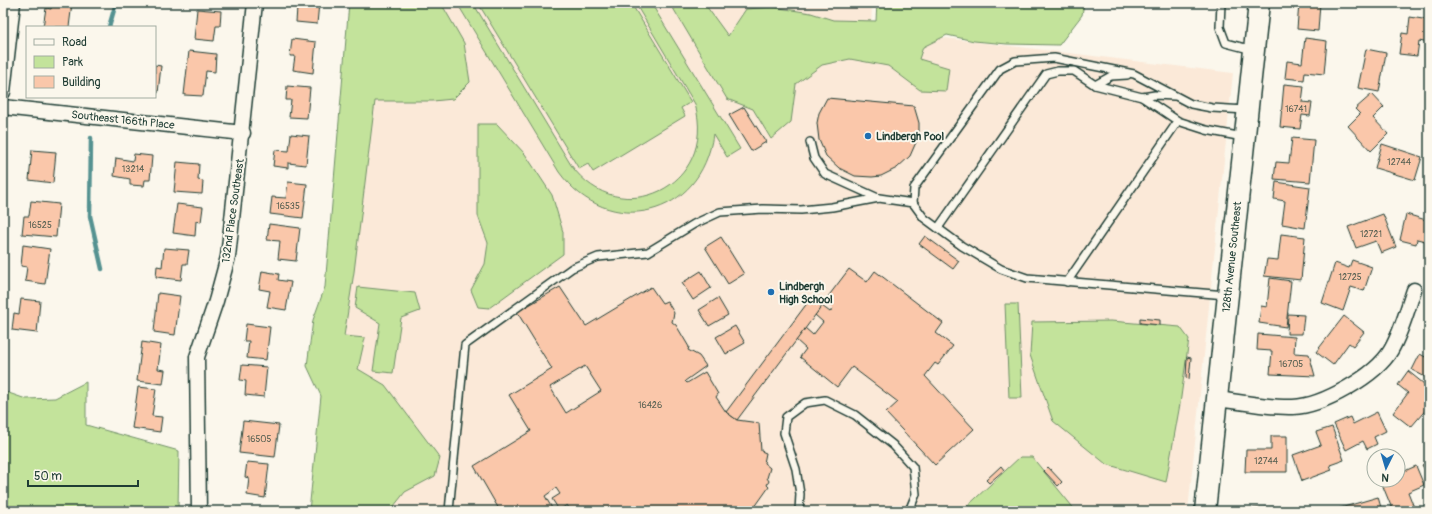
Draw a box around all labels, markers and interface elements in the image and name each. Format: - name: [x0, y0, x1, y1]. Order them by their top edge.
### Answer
- legend: [26, 26, 156, 98]
- text: Road: [62, 35, 87, 50]
- text: Park: [62, 55, 83, 70]
- text: Building: [62, 75, 101, 90]
- house number: 16741: [1285, 104, 1307, 115]
- street label: Southeast 166th Place: [71, 108, 176, 132]
- place label: Lindbergh Pool: [876, 130, 944, 143]
- marker: Lindbergh Pool: [863, 131, 873, 141]
- street label: 132nd Place Southeast: [219, 157, 247, 264]
- house number: 12744: [1387, 157, 1412, 168]
- house number: 13214: [122, 164, 145, 175]
- street label: 128th Avenue Southeast: [1220, 200, 1244, 313]
- house number: 16535: [276, 201, 300, 212]
- house number: 16525: [28, 220, 52, 231]
- house number: 12721: [1360, 229, 1382, 240]
- house number: 12725: [1338, 272, 1362, 283]
- place label: Lindbergh High School: [779, 280, 833, 306]
- marker: Lindbergh High School: [766, 287, 776, 297]
- house number: 16705: [1279, 359, 1303, 370]
- house number: 16426: [638, 400, 662, 411]
- house number: 16505: [247, 434, 271, 445]
- north arrow: [1366, 448, 1406, 488]
- house number: 12744: [1254, 456, 1279, 467]
- scale bar: [28, 462, 138, 488]
- text: 50 m: [34, 469, 62, 484]
- text: N: [1380, 471, 1389, 484]

